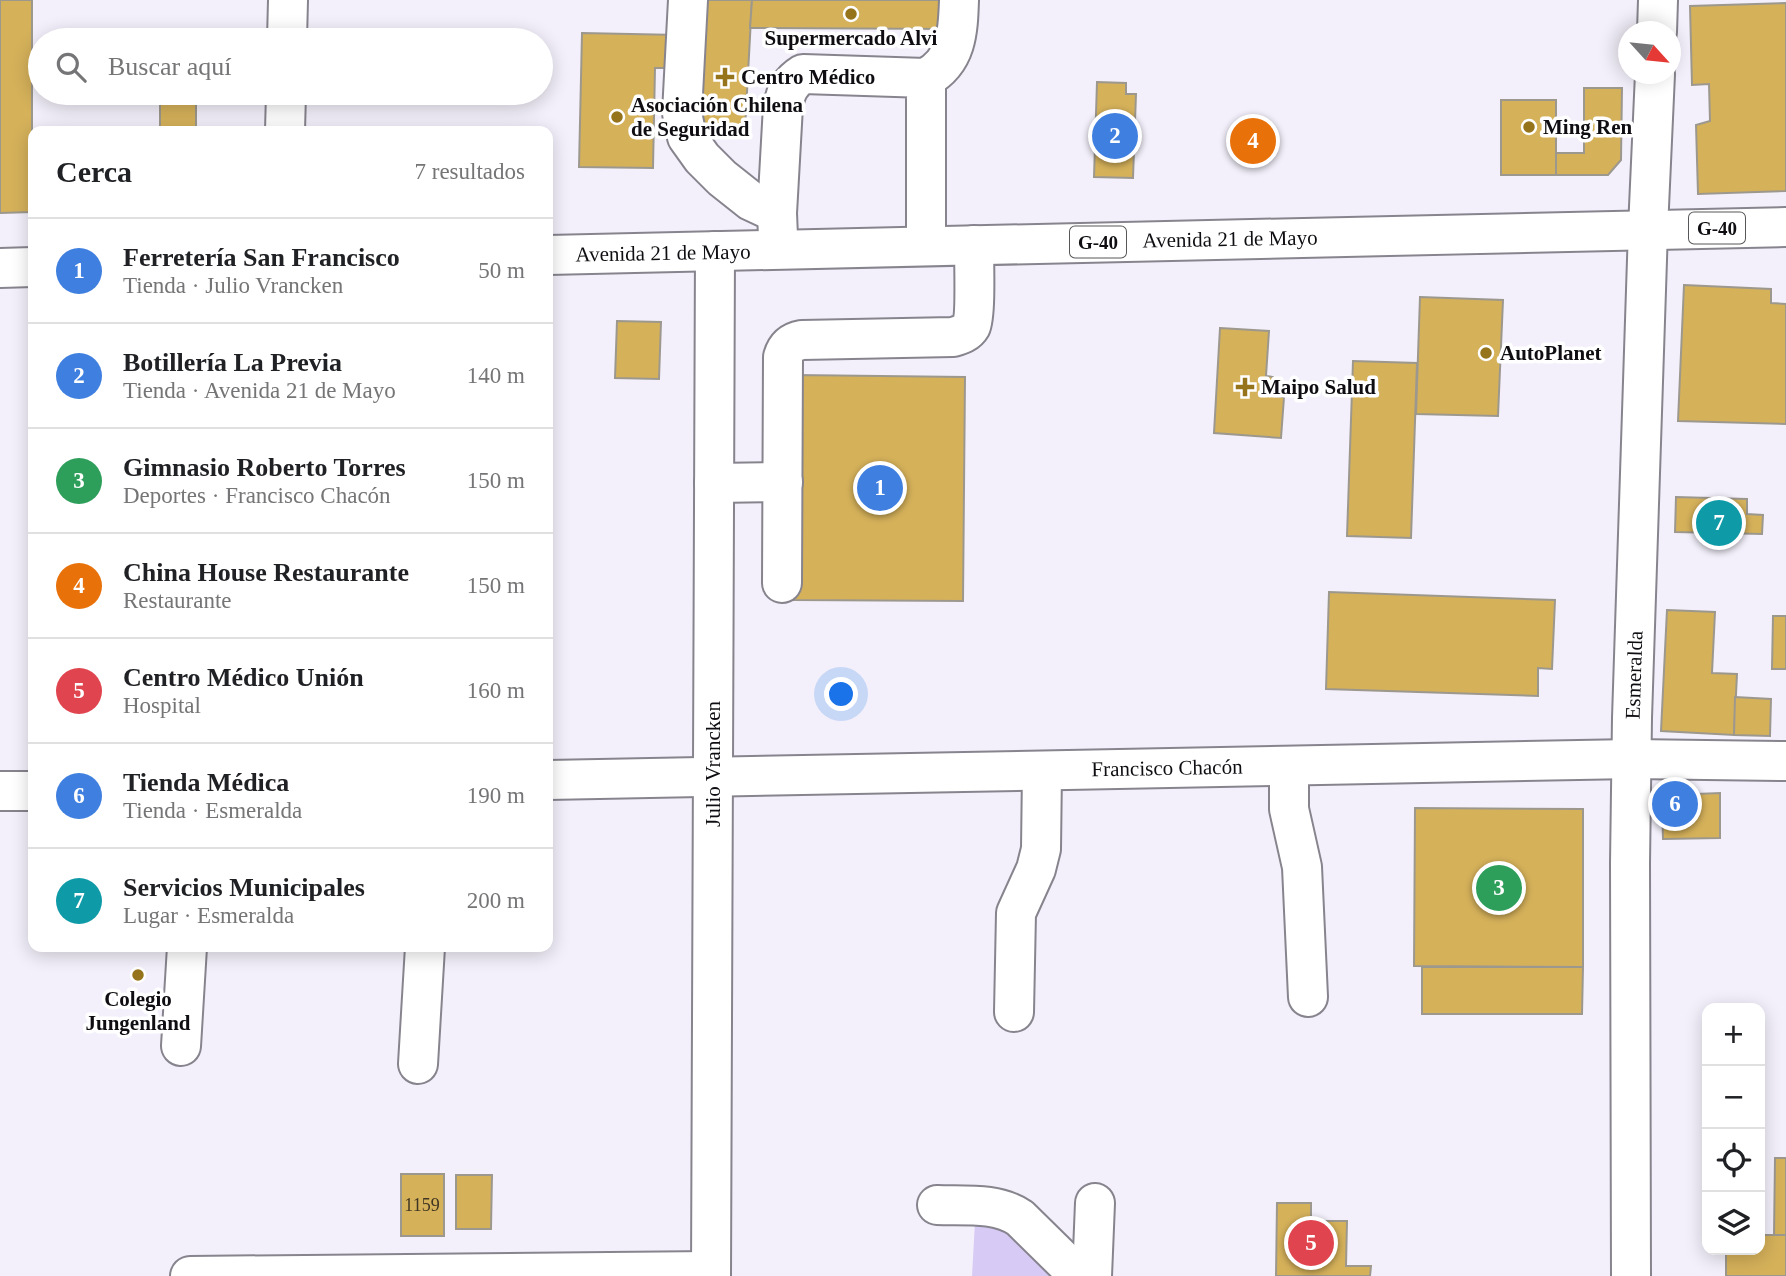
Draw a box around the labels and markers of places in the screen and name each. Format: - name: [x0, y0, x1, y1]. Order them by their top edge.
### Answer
- marker: Supermercado Alvi: [843, 6, 859, 22]
- place label: Supermercado Alvi: [765, 26, 938, 50]
- place label: Centro Médico: [741, 65, 875, 89]
- marker: Centro Médico: [715, 67, 735, 87]
- place label: Asociación Chilena de Seguridad: [631, 93, 804, 141]
- marker: Asociación Chilena de Seguridad: [609, 109, 625, 125]
- pin: 2: [1092, 110, 1138, 162]
- pin: 4: [1230, 115, 1276, 167]
- place label: Ming Ren: [1543, 115, 1633, 139]
- marker: Ming Ren: [1521, 119, 1537, 135]
- place label: AutoPlanet: [1500, 341, 1602, 365]
- marker: AutoPlanet: [1478, 345, 1494, 361]
- place label: Maipo Salud: [1261, 375, 1376, 399]
- marker: Maipo Salud: [1235, 377, 1255, 397]
- pin: 1: [857, 462, 903, 514]
- pin: 7: [1696, 497, 1742, 549]
- pin: 6: [1652, 778, 1698, 830]
- pin: 3: [1476, 862, 1522, 914]
- marker: Colegio Jungenland: [130, 967, 146, 983]
- place label: Colegio Jungenland: [85, 987, 191, 1035]
- pin: 5: [1288, 1217, 1334, 1269]

